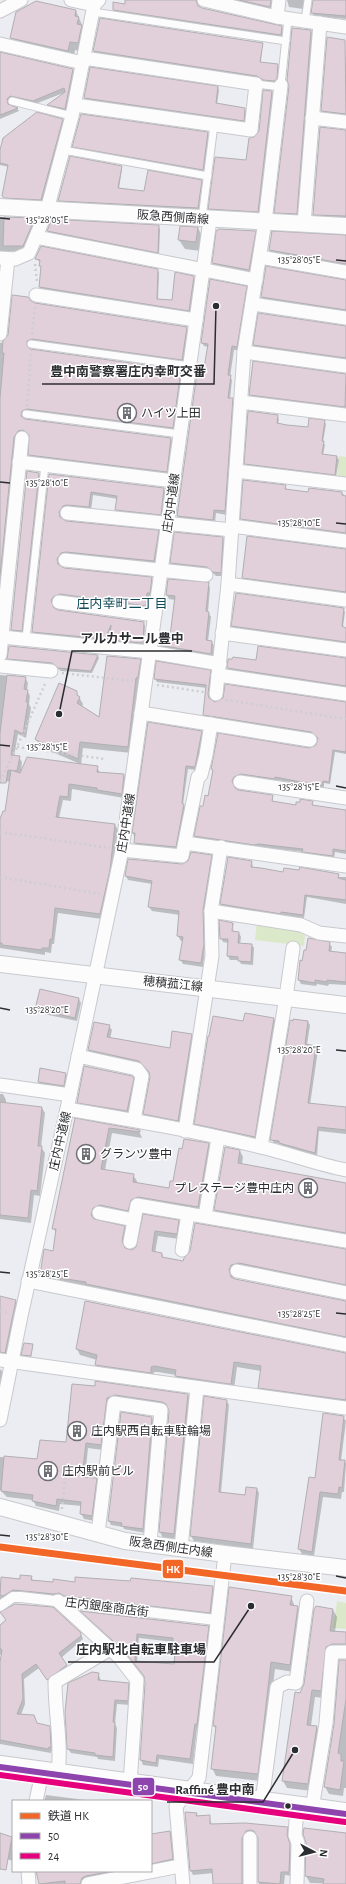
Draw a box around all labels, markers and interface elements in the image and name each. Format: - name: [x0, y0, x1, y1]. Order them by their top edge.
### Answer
- street label: 阪急西側南線: [137, 208, 209, 225]
- text: 135°28'05"E: [26, 215, 69, 225]
- text: 135°28'05"E: [278, 255, 321, 265]
- callout: 豊中南警察署庄内幸町交番: [42, 359, 214, 384]
- text: 豊中南警察署庄内幸町交番: [50, 364, 206, 379]
- building icon: ハイツ上田: [116, 402, 138, 424]
- place label: ハイツ上田: [141, 407, 201, 419]
- street label: 庄内中道線: [160, 472, 181, 534]
- text: 135°28'10"E: [26, 478, 68, 488]
- text: 135°28'10"E: [278, 518, 320, 528]
- district label: 庄内幸町二丁目: [76, 597, 168, 611]
- callout: アルカサール豊中: [72, 626, 192, 651]
- text: アルカサール豊中: [80, 632, 184, 646]
- text: 135°28'15"E: [27, 742, 68, 752]
- text: 135°28'15"E: [279, 782, 320, 792]
- street label: 庄内中道線: [114, 792, 137, 854]
- street label: 穂積菰江線: [143, 974, 204, 993]
- text: 135°28'20"E: [25, 1005, 69, 1015]
- text: 135°28'20"E: [277, 1045, 321, 1055]
- street label: 庄内中道線: [46, 1110, 73, 1172]
- building icon: グランツ豊中: [75, 1143, 97, 1165]
- place label: グランツ豊中: [100, 1147, 172, 1160]
- building icon: プレステージ豊中庄内: [297, 1177, 319, 1199]
- place label: プレステージ豊中庄内: [174, 1182, 294, 1194]
- text: 135°28'25"E: [26, 1269, 68, 1279]
- text: 135°28'25"E: [278, 1309, 320, 1319]
- building icon: 庄内駅西自転車駐輪場: [66, 1420, 88, 1442]
- place label: 庄内駅西自転車駐輪場: [91, 1424, 211, 1437]
- building icon: 庄内駅前ビル: [37, 1460, 59, 1482]
- place label: 庄内駅前ビル: [62, 1465, 134, 1477]
- text: 135°28'30"E: [26, 1532, 68, 1542]
- street label: 阪急西側庄内線: [129, 1534, 214, 1559]
- line badge: HK: [162, 1559, 184, 1579]
- text: HK: [166, 1564, 181, 1575]
- text: 135°28'30"E: [278, 1572, 320, 1582]
- street label: 庄内銀座商店街: [65, 1595, 150, 1618]
- callout: 庄内駅北自転車駐車場: [68, 1637, 214, 1662]
- text: 庄内駅北自転車駐車場: [76, 1642, 206, 1657]
- line badge: 50: [132, 1777, 155, 1796]
- callout: Raffiné 豊中南: [167, 1777, 263, 1802]
- text: 50: [138, 1781, 149, 1792]
- text: Raffiné 豊中南: [175, 1783, 255, 1797]
- legend: [12, 1800, 152, 1872]
- unlabelled marker: [283, 1801, 293, 1811]
- text: 鉄道 HK: [48, 1809, 89, 1822]
- text: 50: [48, 1830, 59, 1842]
- north arrow: [294, 1832, 334, 1872]
- text: N: [318, 1849, 329, 1858]
- text: 24: [48, 1850, 59, 1862]

